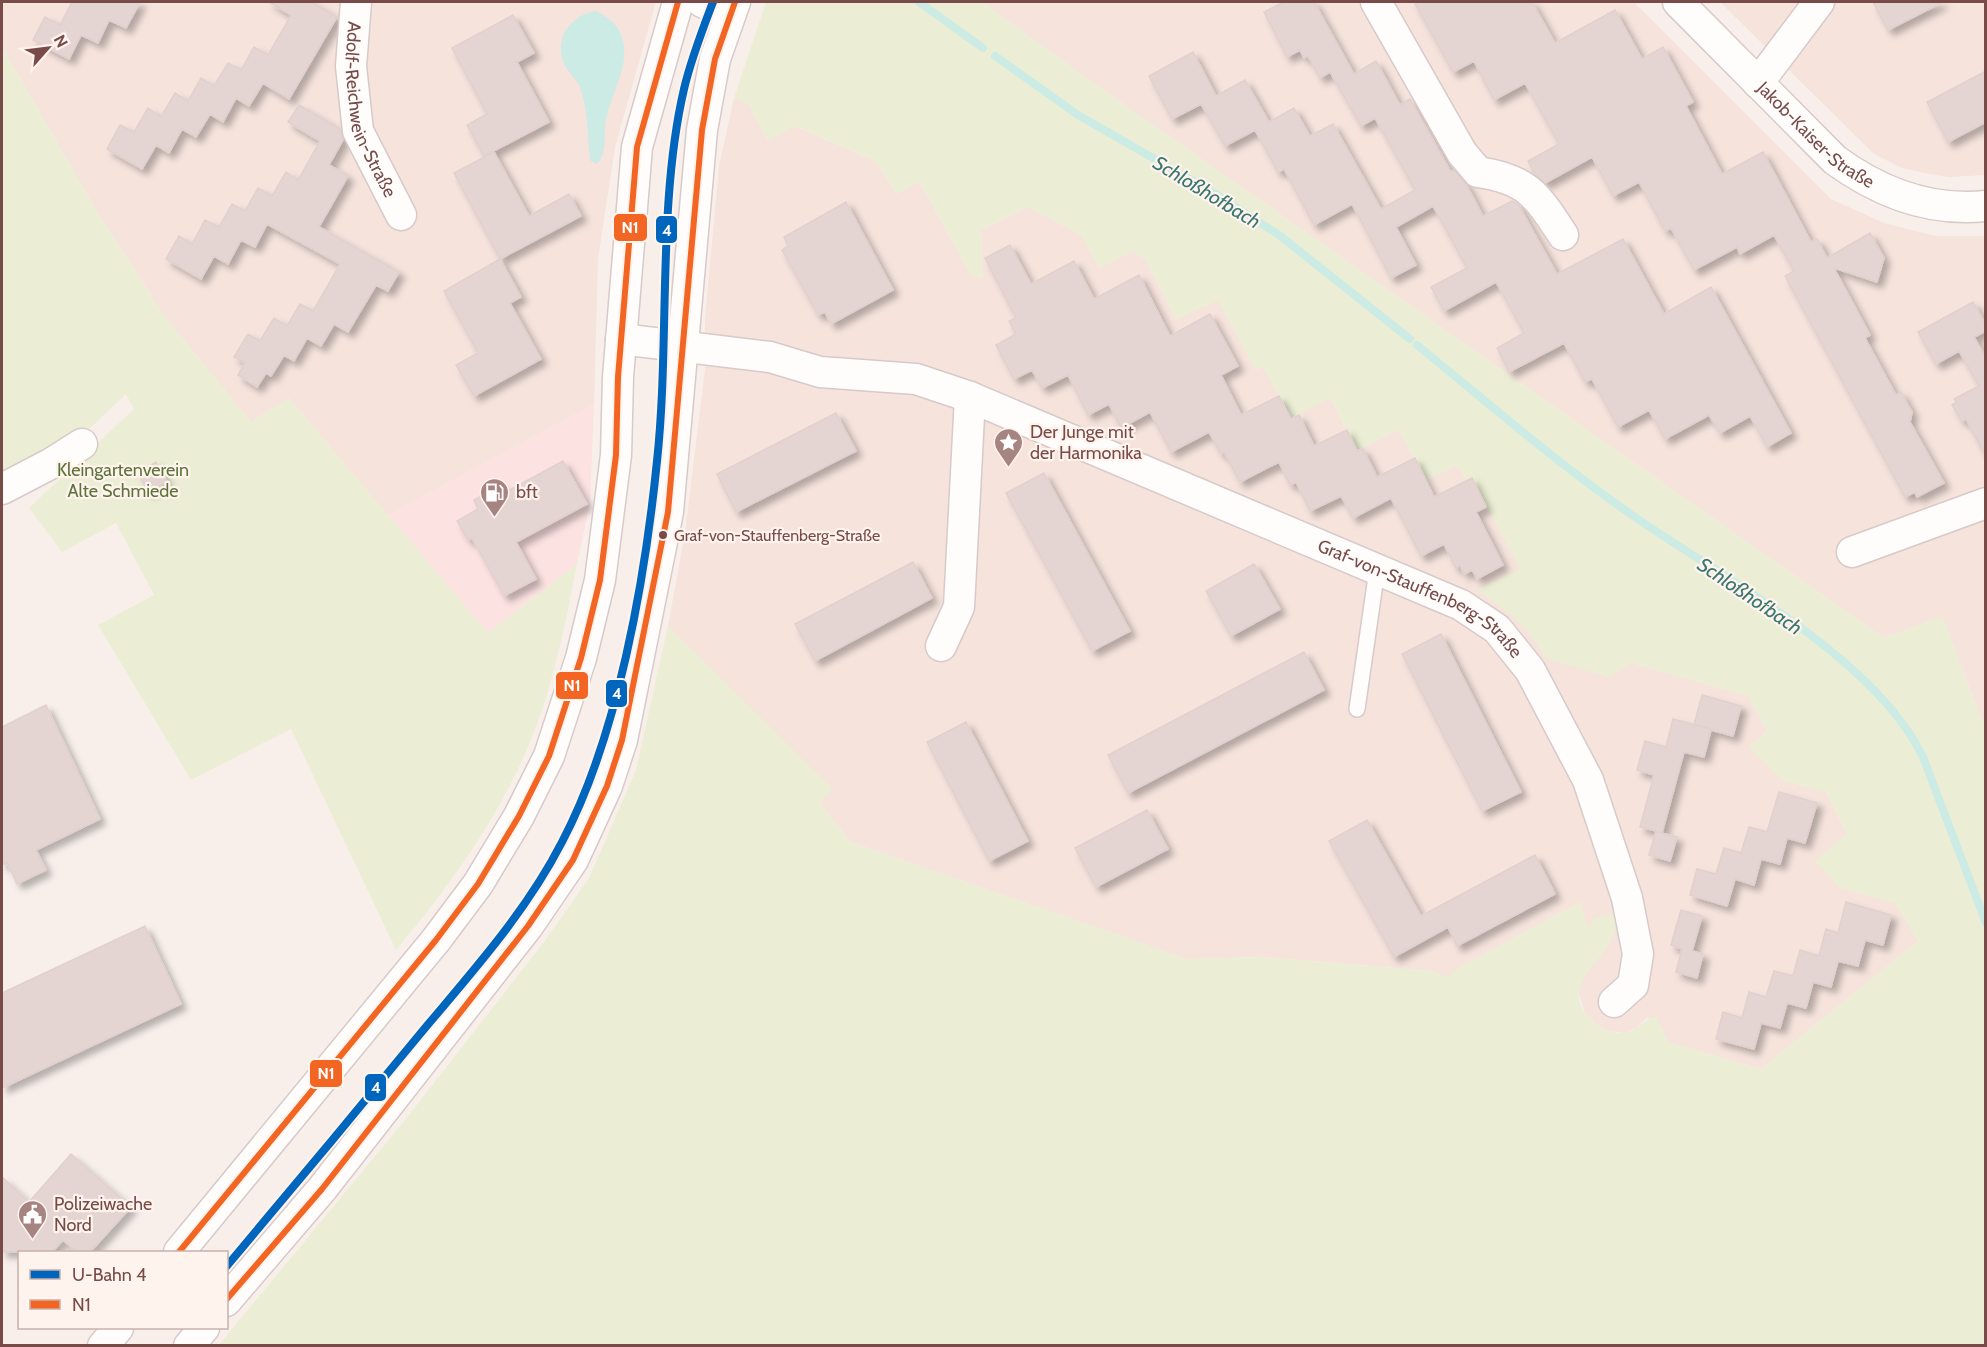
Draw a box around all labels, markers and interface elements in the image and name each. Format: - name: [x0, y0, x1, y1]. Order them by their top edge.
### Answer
- north arrow: [18, 18, 78, 78]
- street label: Adolf-Reichwein-Straße: [340, 21, 401, 201]
- text: N: [50, 32, 72, 51]
- street label: Jakob-Kaiser-Straße: [1752, 76, 1878, 193]
- water label: Schloßhofbach: [1149, 151, 1265, 233]
- line badge: N1: [613, 213, 648, 242]
- line badge: 4: [655, 215, 678, 244]
- text: N1: [621, 218, 639, 237]
- text: 4: [662, 221, 672, 240]
- place label: Der Junge mit der Harmonika: [1030, 421, 1142, 464]
- place icon: Der Junge mit der Harmonika: [993, 426, 1025, 468]
- park label: Kleingartenverein Alte Schmiede: [57, 459, 189, 502]
- fuel station icon: bft: [479, 476, 511, 518]
- place label: bft: [516, 481, 538, 503]
- place label: Graf-von-Stauffenberg-Straße: [674, 526, 880, 545]
- marker: Graf-von-Stauffenberg-Straße: [657, 529, 669, 541]
- street label: Graf-von-Stauffenberg-Straße: [1314, 535, 1527, 662]
- water label: Schloßhofbach: [1693, 552, 1807, 640]
- line badge: N1: [555, 671, 589, 700]
- text: N1: [563, 676, 581, 695]
- line badge: 4: [605, 679, 628, 708]
- text: 4: [612, 684, 622, 703]
- line badge: N1: [309, 1059, 343, 1088]
- text: N1: [317, 1064, 335, 1083]
- line badge: 4: [364, 1073, 387, 1102]
- text: 4: [371, 1078, 381, 1097]
- place label: Polizeiwache Nord: [54, 1193, 152, 1236]
- public building icon: Polizeiwache Nord: [17, 1198, 49, 1240]
- legend: [18, 1251, 228, 1329]
- text: U-Bahn 4: [72, 1264, 146, 1286]
- text: N1: [72, 1294, 91, 1316]

